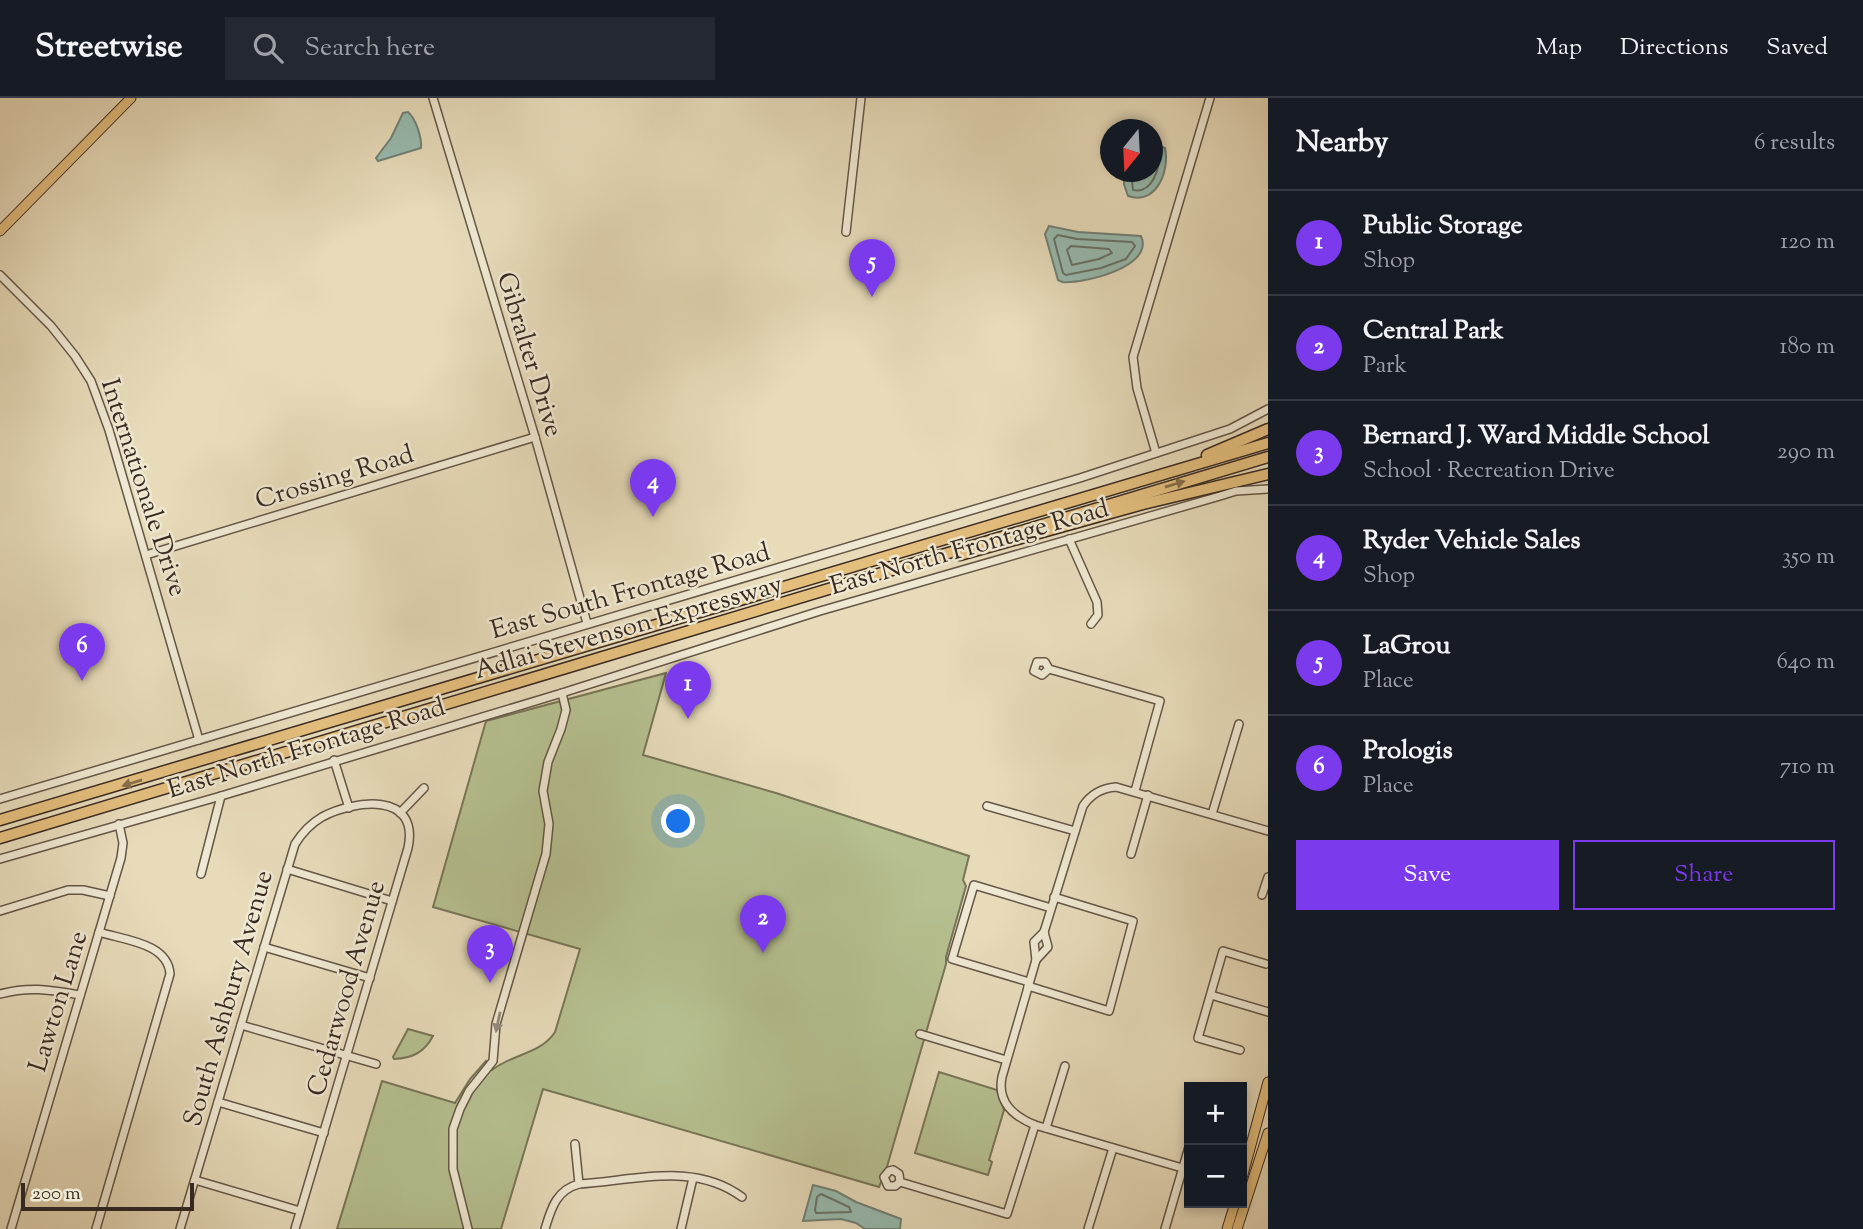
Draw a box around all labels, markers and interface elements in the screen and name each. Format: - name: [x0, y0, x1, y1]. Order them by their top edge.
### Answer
- search box: [225, 17, 715, 80]
- text: Streetwise: [35, 24, 183, 72]
- icon: search: [249, 29, 287, 67]
- text: Search here: [305, 30, 435, 67]
- text: Map: [1536, 31, 1582, 65]
- text: Directions: [1620, 31, 1728, 65]
- text: Saved: [1766, 31, 1828, 65]
- north arrow: [1100, 119, 1163, 182]
- text: Nearby: [1296, 122, 1388, 165]
- text: 6 results: [1754, 127, 1835, 160]
- text: Public Storage: [1363, 208, 1523, 245]
- text: 1: [1315, 226, 1323, 259]
- text: 120 m: [1780, 226, 1835, 259]
- pin: 5: [849, 239, 895, 297]
- text: Shop: [1363, 245, 1415, 278]
- street label: Gibralter Drive: [486, 268, 571, 442]
- text: Central Park: [1363, 313, 1504, 350]
- text: 2: [1314, 331, 1324, 364]
- text: 180 m: [1780, 331, 1835, 364]
- text: Park: [1363, 350, 1407, 383]
- street label: Internationale Drive: [90, 374, 195, 601]
- text: Bernard J. Ward Middle School: [1363, 418, 1709, 455]
- text: 3: [1314, 436, 1324, 469]
- text: 290 m: [1777, 436, 1835, 469]
- street label: Crossing Road: [251, 437, 419, 520]
- text: School · Recreation Drive: [1363, 455, 1615, 488]
- pin: 4: [630, 459, 676, 517]
- one-way arrow: [1165, 479, 1186, 489]
- street label: East North Frontage Road: [826, 491, 1114, 606]
- text: Ryder Vehicle Sales: [1363, 523, 1581, 560]
- street label: East South Frontage Road: [487, 535, 775, 650]
- text: 4: [1313, 541, 1325, 574]
- text: 350 m: [1782, 541, 1835, 574]
- text: Shop: [1363, 560, 1415, 593]
- street label: Adlai Stevenson Expressway: [470, 567, 787, 690]
- pin: 6: [59, 623, 105, 681]
- text: LaGrou: [1363, 628, 1451, 665]
- text: 5: [1315, 646, 1323, 679]
- text: 640 m: [1777, 646, 1835, 679]
- pin: 1: [665, 661, 711, 719]
- text: Place: [1363, 665, 1414, 698]
- street label: East North Frontage Road: [163, 689, 450, 809]
- text: Prologis: [1363, 733, 1453, 770]
- text: 6: [1313, 751, 1325, 784]
- text: 710 m: [1780, 751, 1835, 784]
- text: Place: [1363, 770, 1414, 803]
- one-way arrow: [121, 778, 142, 788]
- your location: [661, 804, 695, 838]
- button: Save: [1296, 840, 1559, 910]
- button: Share: [1573, 840, 1835, 910]
- street label: South Ashbury Avenue: [175, 866, 284, 1131]
- street label: Cedarwood Avenue: [299, 877, 396, 1101]
- pin: 2: [740, 895, 786, 953]
- pin: 3: [467, 925, 513, 983]
- street label: Lawton Lane: [20, 927, 98, 1077]
- one-way arrow: [492, 1011, 503, 1033]
- map controls: [1184, 1082, 1247, 1208]
- button: +: [1184, 1082, 1247, 1145]
- button: −: [1184, 1145, 1247, 1208]
- scale bar: [21, 1180, 194, 1212]
- text: 200 m: [32, 1181, 81, 1208]

